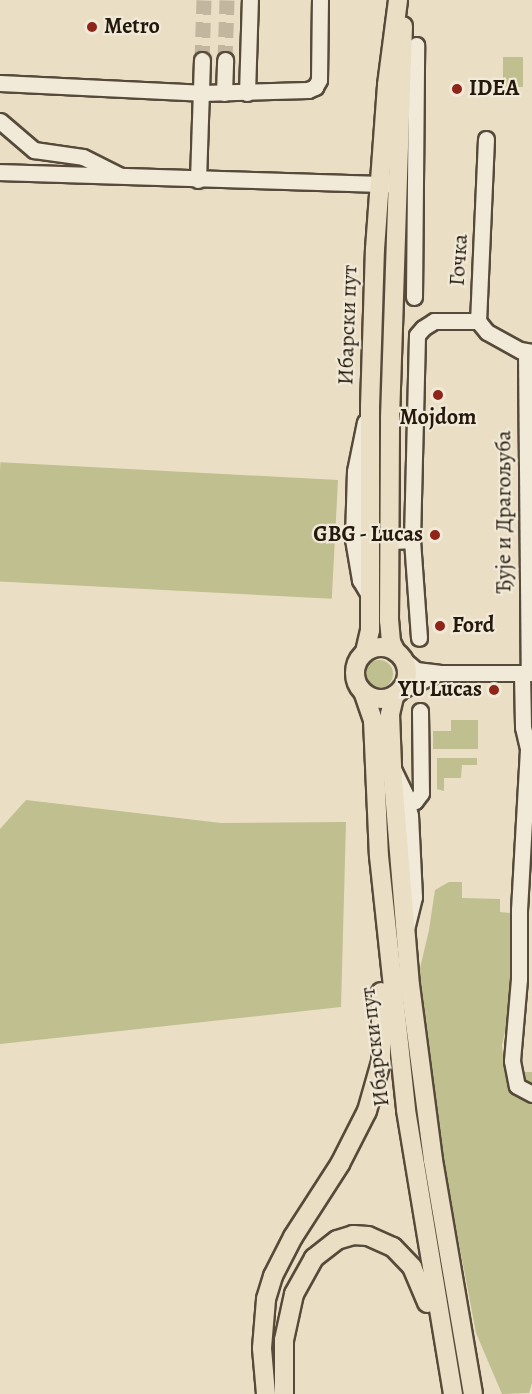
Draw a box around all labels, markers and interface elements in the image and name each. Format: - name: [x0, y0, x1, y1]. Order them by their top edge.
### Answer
- place label: Metro: [104, 14, 160, 40]
- marker: Metro: [85, 20, 99, 34]
- place label: IDEA: [469, 76, 519, 102]
- marker: IDEA: [450, 82, 464, 96]
- street label: Гочка: [444, 233, 474, 287]
- street label: Ибарски пут: [333, 264, 363, 386]
- marker: Mojdom: [431, 388, 445, 402]
- place label: Mojdom: [399, 405, 477, 431]
- street label: Ђује и Драгољуба: [491, 430, 517, 594]
- place label: GBG - Lucas: [312, 522, 423, 548]
- marker: GBG - Lucas: [428, 528, 442, 542]
- place label: Ford: [452, 613, 495, 639]
- marker: Ford: [433, 619, 447, 633]
- place label: YU Lucas: [398, 677, 482, 703]
- marker: YU Lucas: [487, 683, 501, 697]
- street label: Ибарски пут: [355, 986, 395, 1108]

